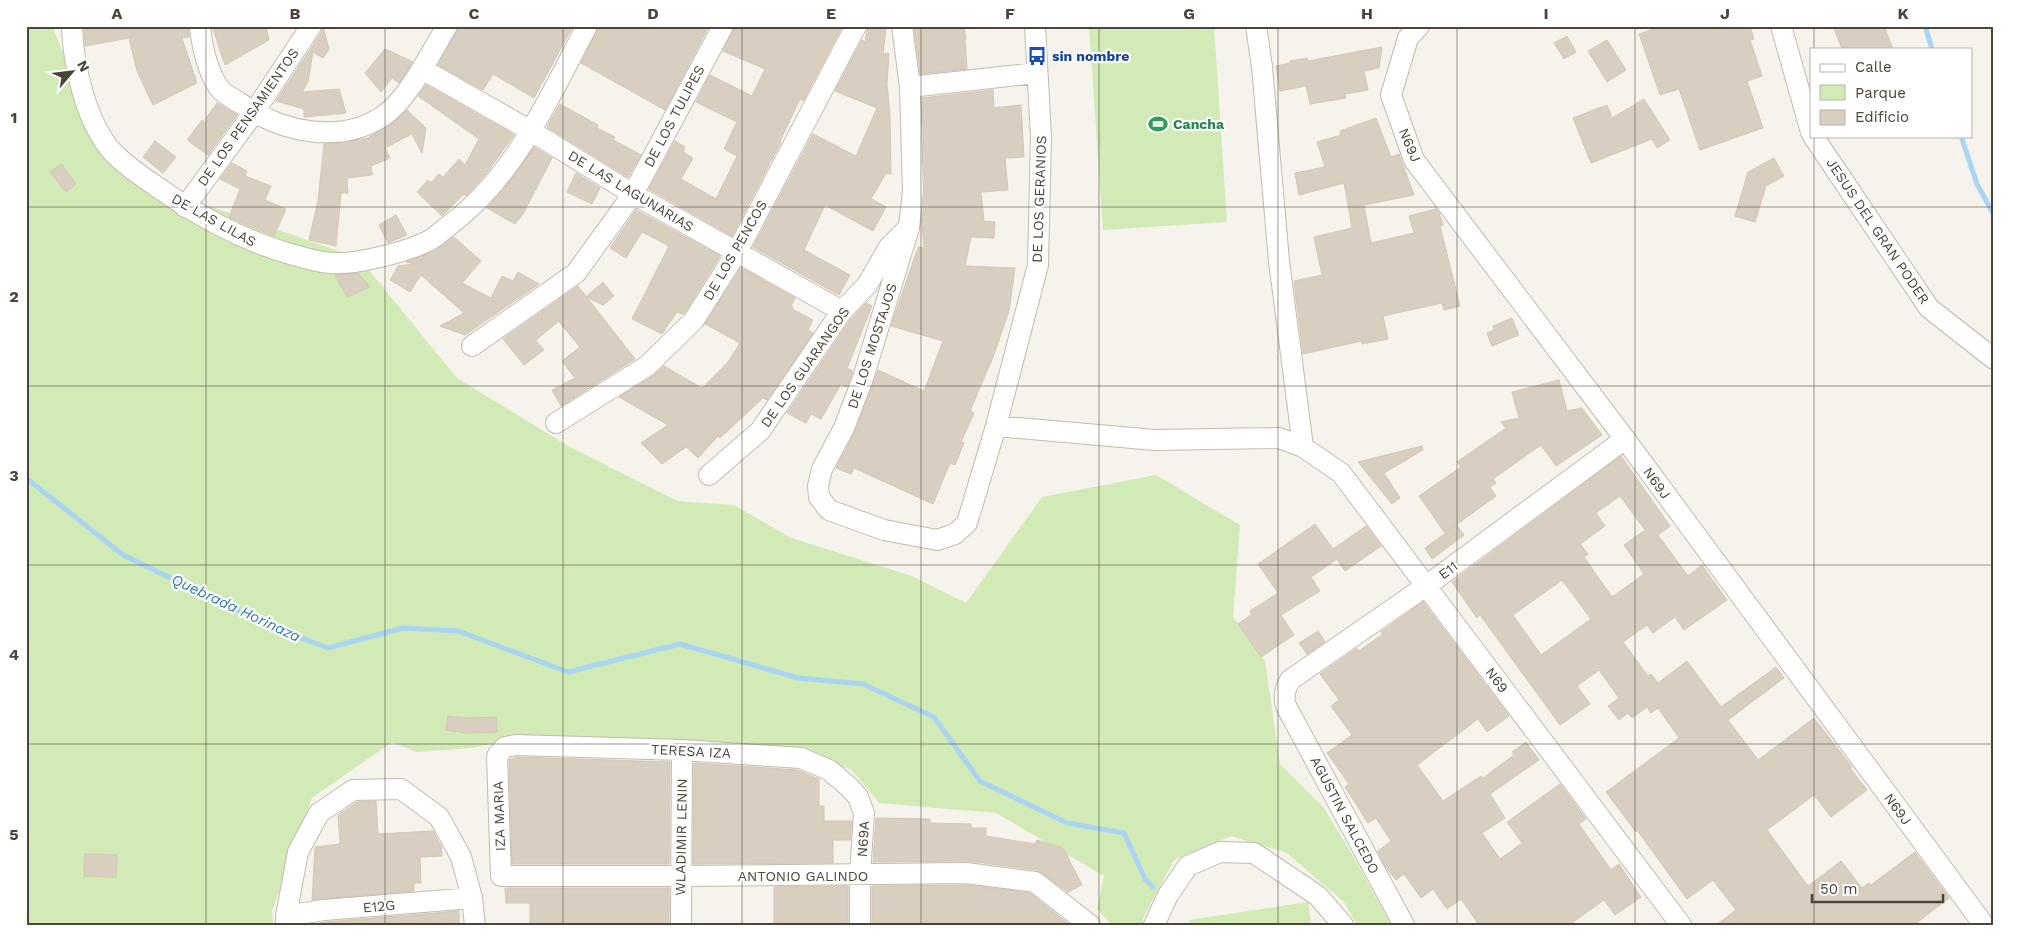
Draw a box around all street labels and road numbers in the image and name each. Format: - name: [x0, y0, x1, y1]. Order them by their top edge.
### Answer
- street label: DE LOS PENSAMIENTOS: [194, 45, 302, 189]
- street label: DE LOS TULIPES: [640, 62, 708, 170]
- street label: N69J: [1396, 126, 1424, 164]
- street label: DE LOS GERANIOS: [1029, 135, 1049, 263]
- street label: DE LAS LAGUNARIAS: [565, 147, 697, 235]
- street label: JESUS DEL GRAN PODER: [1823, 155, 1933, 307]
- street label: DE LAS LILAS: [169, 190, 259, 250]
- street label: DE LOS PENCOS: [700, 197, 770, 303]
- street label: DE LOS MOSTAJOS: [844, 281, 900, 411]
- street label: DE LOS GUARANGOS: [757, 304, 853, 430]
- street label: N69J: [1640, 464, 1674, 502]
- street label: E11: [1435, 558, 1461, 582]
- street label: N69: [1482, 664, 1512, 696]
- street label: TERESA IZA: [651, 741, 731, 761]
- street label: AGUSTIN SALCEDO: [1307, 754, 1383, 876]
- street label: WLADIMIR LENIN: [672, 778, 690, 896]
- street label: IZA MARIA: [490, 781, 508, 851]
- street label: N69J: [1881, 790, 1915, 828]
- street label: N69A: [854, 820, 872, 858]
- street label: ANTONIO GALINDO: [738, 868, 868, 884]
- street label: E12G: [362, 897, 396, 915]

